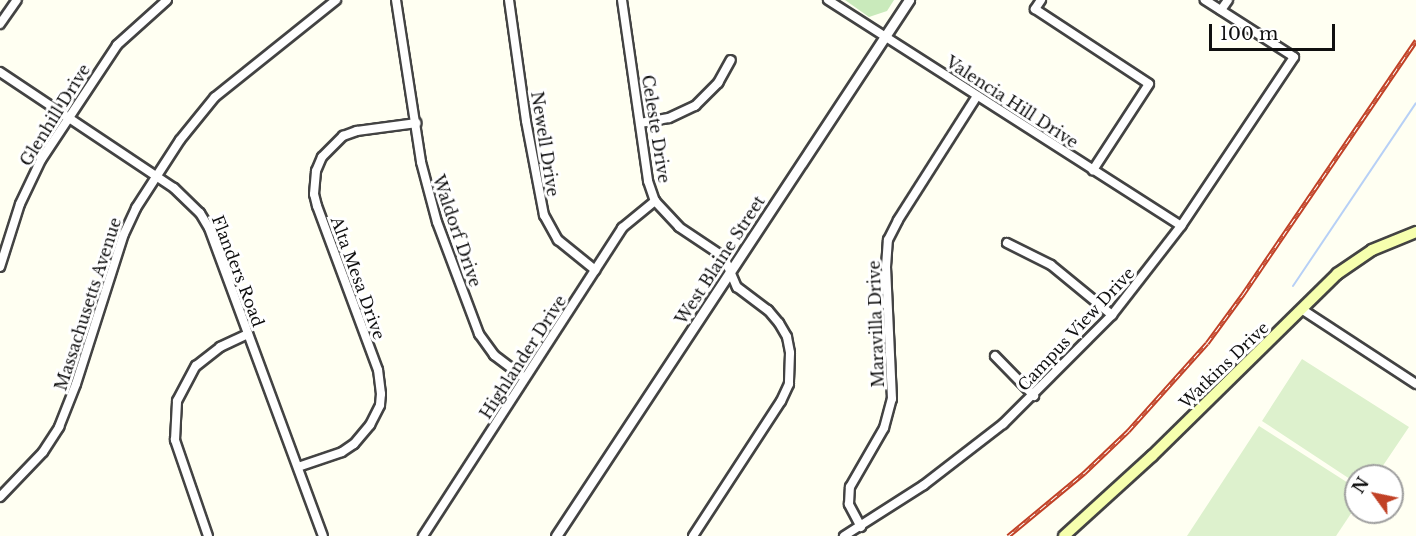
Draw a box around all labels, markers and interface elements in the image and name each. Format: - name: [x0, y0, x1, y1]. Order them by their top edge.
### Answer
- scale bar: [1212, 12, 1338, 50]
- text: 100 m: [1220, 23, 1278, 45]
- street label: Valencia Hill Drive: [942, 52, 1082, 152]
- street label: Glenhill Drive: [16, 61, 94, 169]
- street label: Celeste Drive: [638, 74, 674, 184]
- street label: Newell Drive: [527, 90, 563, 198]
- street label: Waldorf Drive: [429, 172, 485, 290]
- street label: West Blaine Street: [671, 192, 769, 328]
- street label: Flanders Road: [208, 213, 268, 329]
- street label: Alta Mesa Drive: [327, 214, 389, 342]
- street label: Massachusetts Avenue: [51, 215, 125, 393]
- street label: Maravilla Drive: [864, 260, 888, 388]
- street label: Campus View Drive: [1013, 263, 1139, 395]
- street label: Highlander Drive: [476, 291, 570, 423]
- street label: Watkins Drive: [1176, 318, 1272, 412]
- north arrow: [1344, 464, 1404, 524]
- text: N: [1348, 474, 1373, 497]

